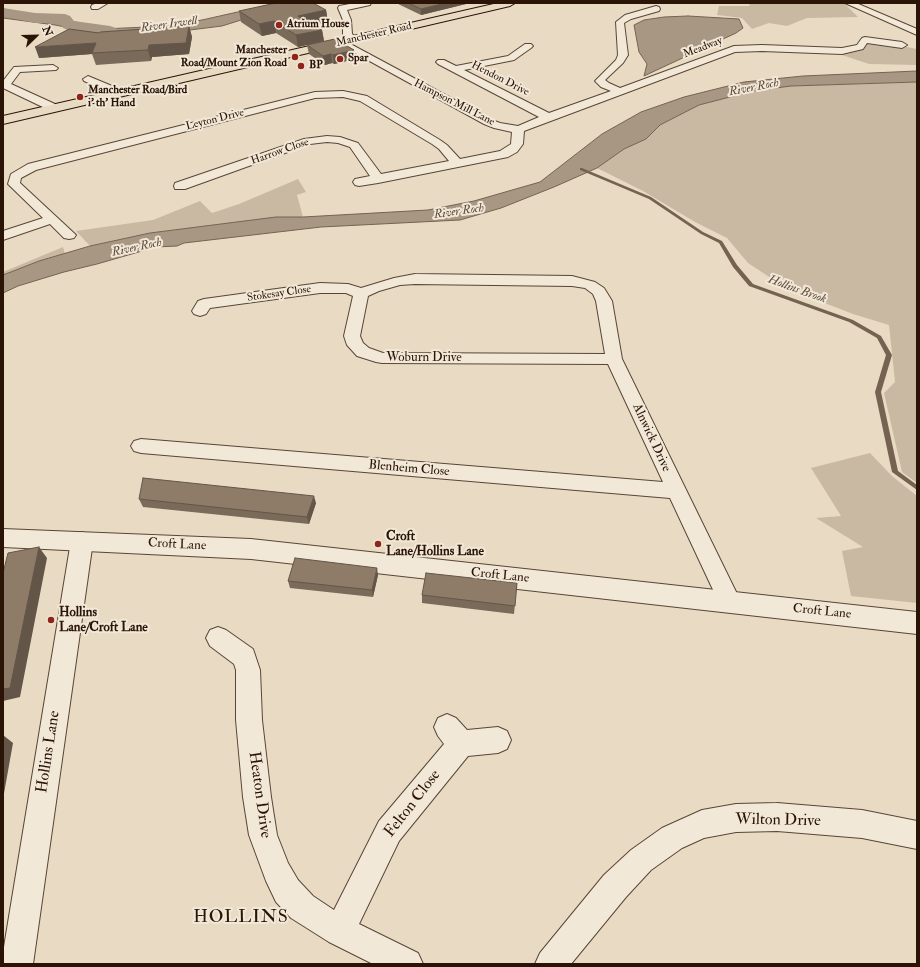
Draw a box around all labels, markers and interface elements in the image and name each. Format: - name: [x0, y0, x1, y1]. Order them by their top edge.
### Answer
- water label: River Irwell: [140, 14, 198, 36]
- north arrow: [16, 16, 56, 56]
- place label: Atrium House: [287, 18, 349, 32]
- marker: Atrium House: [274, 20, 284, 30]
- street label: Manchester Road: [335, 20, 413, 50]
- text: N: [40, 24, 55, 38]
- street label: Meadway: [682, 35, 724, 61]
- place label: Manchester Road/Mount Zion Road: [181, 44, 287, 70]
- marker: Manchester Road/Mount Zion Road: [290, 52, 300, 62]
- place label: Spar: [348, 52, 368, 66]
- marker: Spar: [335, 54, 345, 64]
- place label: BP: [309, 59, 323, 73]
- street label: Hendon Drive: [469, 59, 531, 99]
- marker: BP: [296, 61, 306, 71]
- water label: River Roch: [728, 76, 780, 100]
- street label: Hampson Mill Lane: [411, 77, 497, 129]
- place label: Manchester Road/Bird i' th' Hand: [88, 84, 187, 110]
- marker: Manchester Road/Bird i' th' Hand: [75, 92, 85, 102]
- street label: Leyton Drive: [185, 106, 245, 134]
- street label: Harrow Close: [249, 136, 311, 168]
- water label: River Roch: [433, 201, 485, 223]
- water label: River Roch: [111, 236, 163, 260]
- water label: Hollins Brook: [766, 273, 828, 307]
- street label: Stokesay Close: [246, 283, 312, 305]
- street label: Woburn Drive: [386, 350, 462, 366]
- street label: Alnwick Drive: [628, 401, 674, 475]
- street label: Blenheim Close: [368, 458, 450, 480]
- place label: Croft Lane/Hollins Lane: [386, 529, 484, 560]
- street label: Croft Lane: [147, 536, 207, 554]
- marker: Croft Lane/Hollins Lane: [373, 539, 383, 549]
- street label: Croft Lane: [470, 565, 530, 587]
- street label: Croft Lane: [792, 601, 852, 623]
- place label: Hollins Lane/Croft Lane: [59, 605, 148, 636]
- marker: Hollins Lane/Croft Lane: [46, 615, 56, 625]
- street label: Hollins Lane: [33, 709, 65, 795]
- street label: Heaton Drive: [243, 750, 275, 840]
- street label: Felton Close: [381, 766, 445, 842]
- street label: Wilton Drive: [735, 811, 821, 831]
- district label: HOLLINS: [193, 907, 289, 929]

